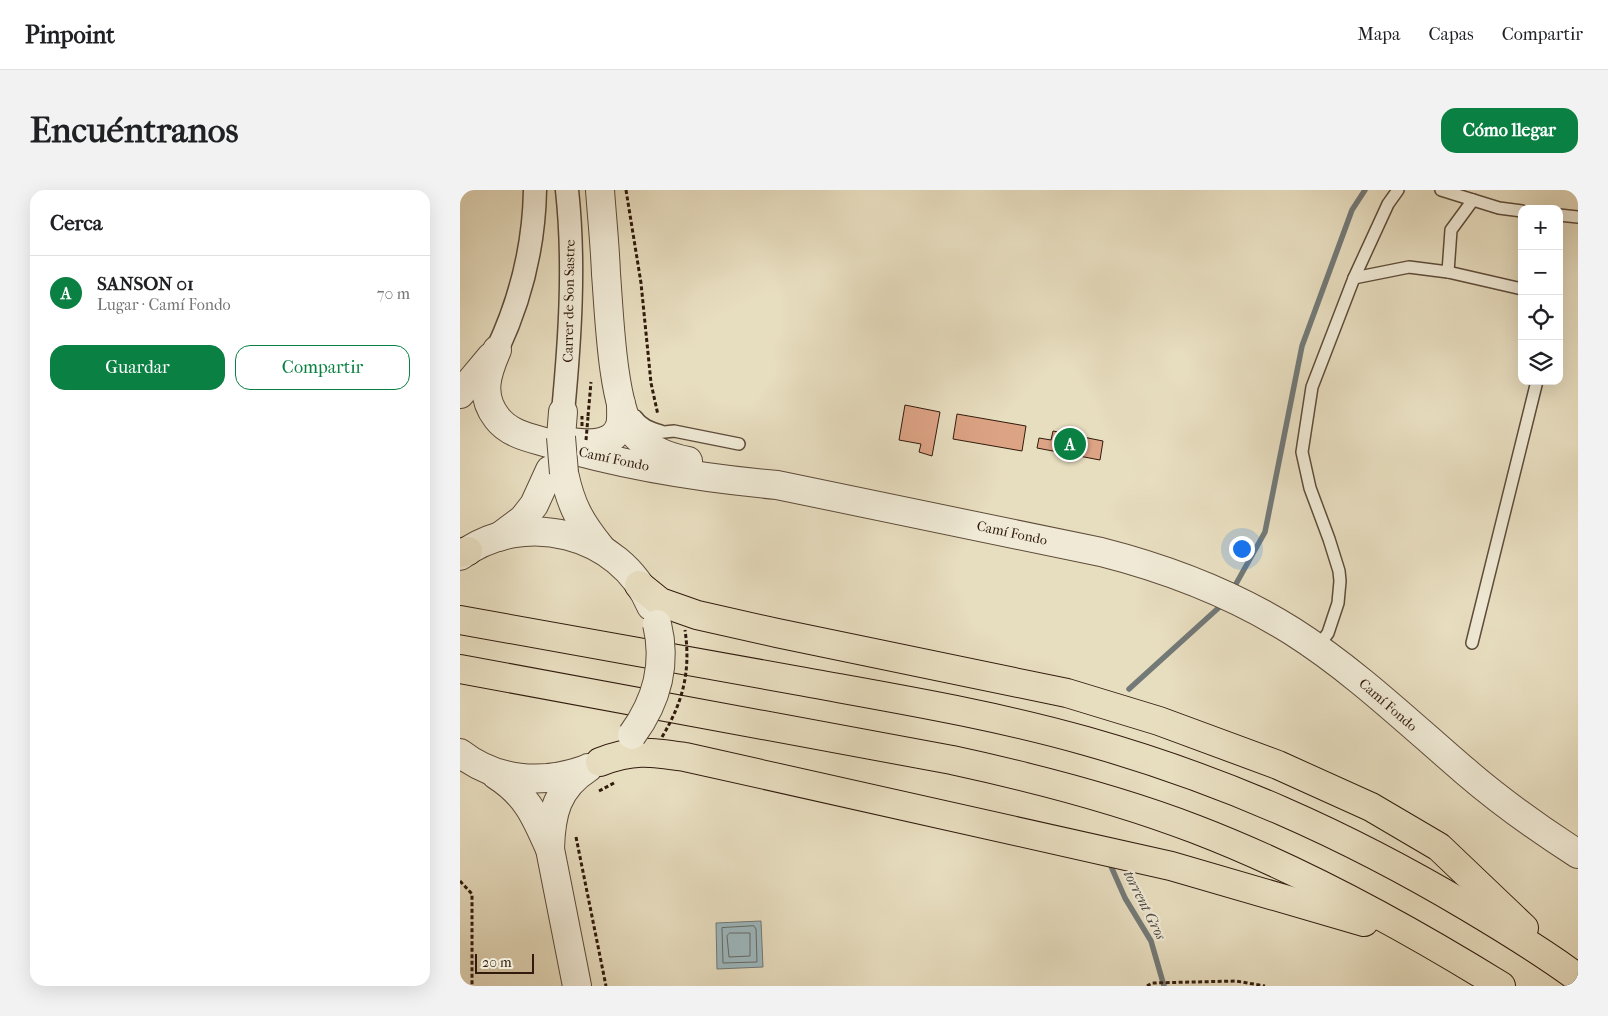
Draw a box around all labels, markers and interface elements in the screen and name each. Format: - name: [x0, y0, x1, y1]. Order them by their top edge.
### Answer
- text: Pinpoint: [25, 21, 115, 49]
- text: Mapa: [1358, 24, 1400, 45]
- text: Capas: [1428, 24, 1474, 45]
- text: Compartir: [1502, 24, 1583, 45]
- button: Cómo llegar: [1441, 108, 1578, 153]
- text: Encuéntranos: [30, 110, 238, 151]
- map controls: [1518, 205, 1563, 385]
- button: +: [1518, 205, 1563, 250]
- text: Cerca: [50, 211, 102, 235]
- street label: Carrer de Son Sastre: [559, 239, 579, 363]
- button: −: [1518, 250, 1563, 295]
- text: SANSON 01: [97, 273, 194, 295]
- text: A: [61, 284, 71, 303]
- text: 70 m: [377, 284, 410, 303]
- text: Lugar · Camí Fondo: [97, 295, 231, 314]
- button: locate: [1518, 295, 1563, 340]
- button: layers: [1518, 340, 1563, 385]
- button: Guardar: [50, 345, 225, 390]
- button: Compartir: [235, 345, 410, 390]
- pin: A: [1054, 425, 1086, 463]
- street label: Camí Fondo: [577, 443, 651, 475]
- street label: Camí Fondo: [975, 517, 1049, 549]
- your location: [1229, 536, 1255, 562]
- street label: Camí Fondo: [1355, 675, 1421, 735]
- water label: torrent Gros: [1120, 867, 1170, 943]
- scale bar: [475, 951, 534, 974]
- text: 20 m: [482, 954, 512, 971]

